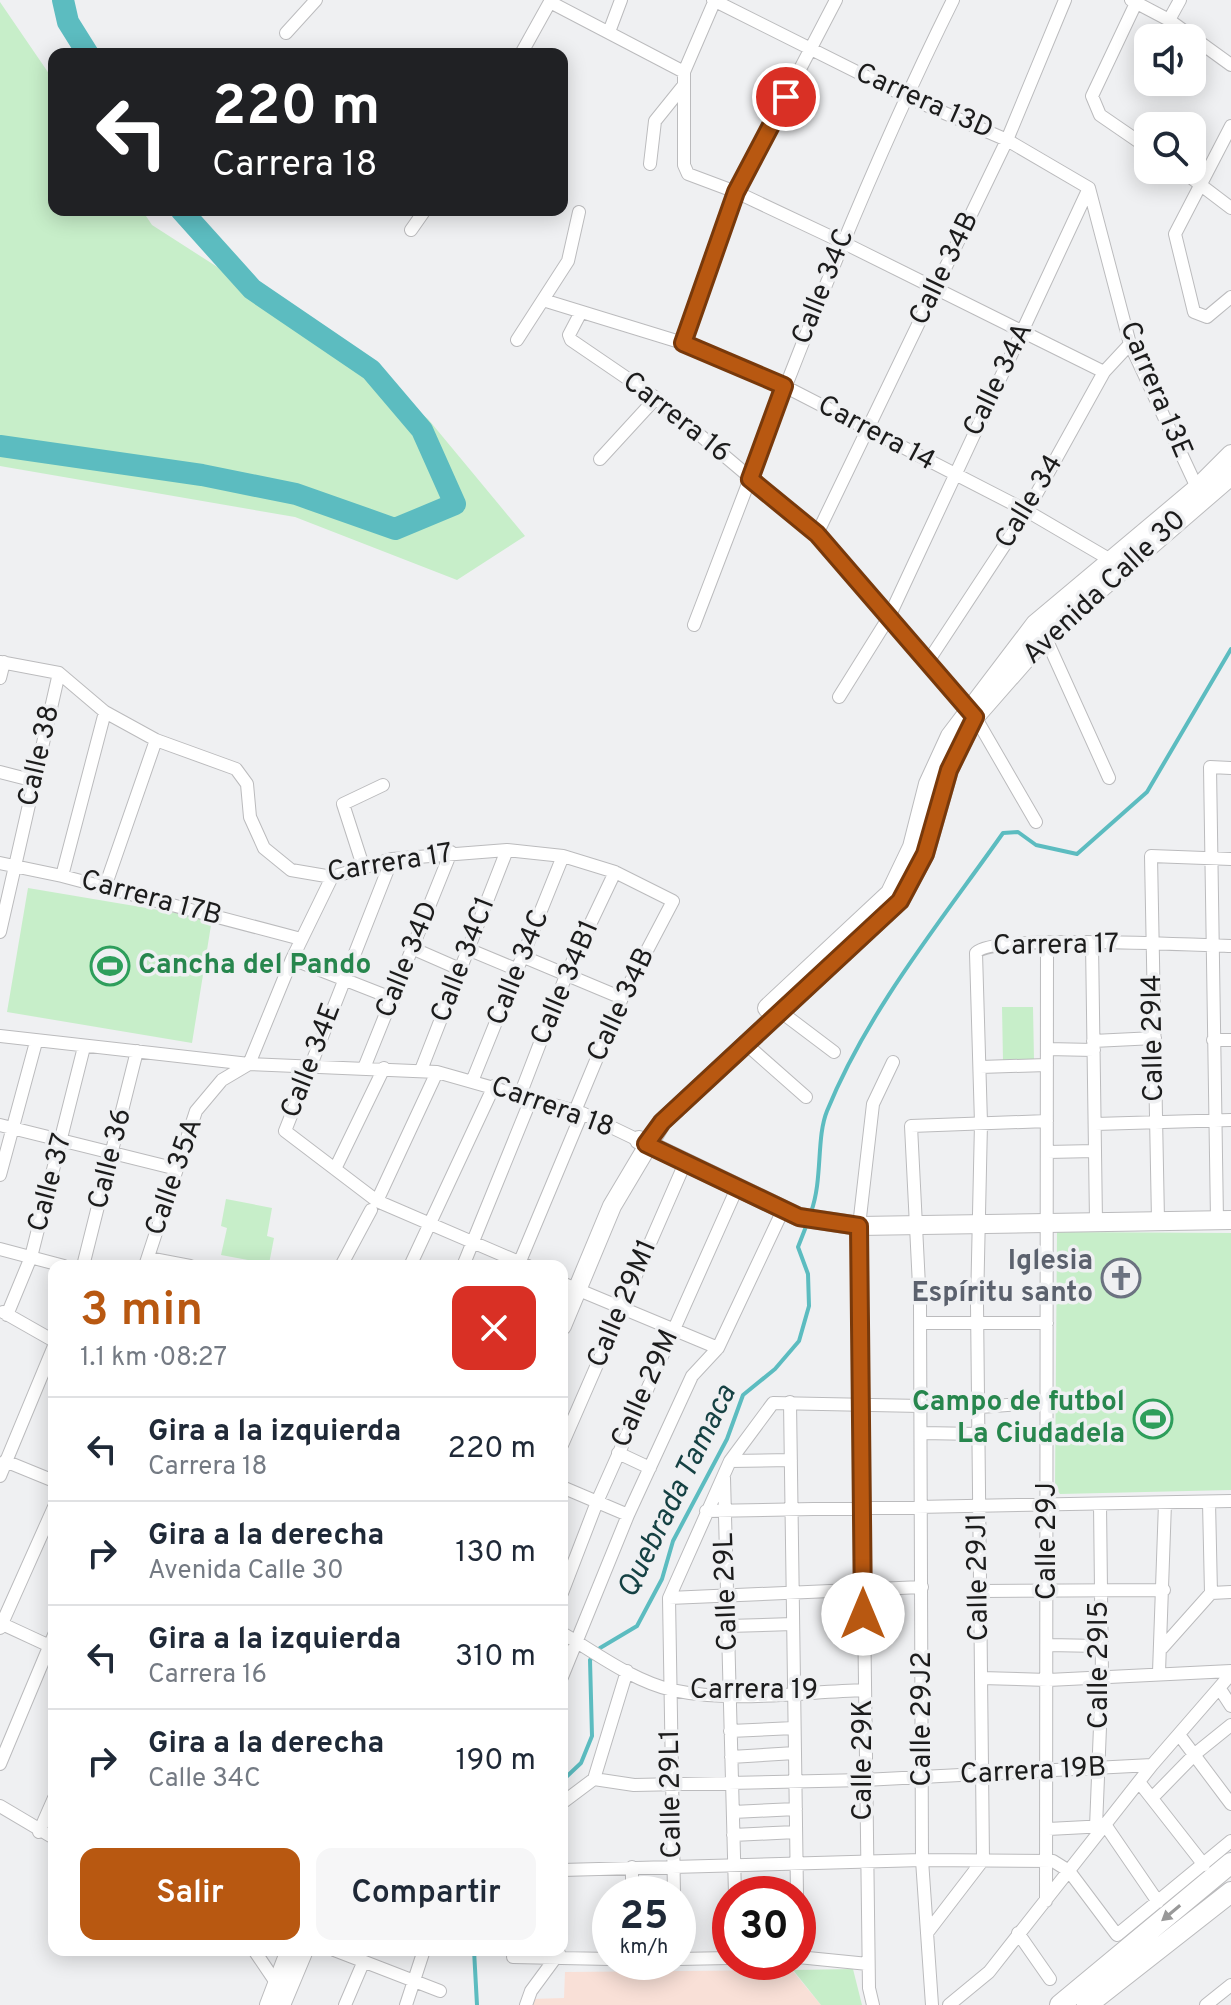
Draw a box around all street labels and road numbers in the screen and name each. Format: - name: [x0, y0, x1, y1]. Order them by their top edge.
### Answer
- street label: Carrera 13D: [849, 56, 999, 148]
- street label: Calle 34B: [902, 206, 988, 332]
- street label: Calle 34C: [785, 224, 863, 350]
- street label: Carrera 13E: [1110, 316, 1200, 464]
- street label: Calle 34A: [956, 317, 1042, 443]
- street label: Carrera 16: [614, 364, 738, 472]
- street label: Carrera 14: [811, 388, 941, 480]
- street label: Calle 34: [988, 448, 1072, 556]
- street label: Avenida Calle 30: [1016, 503, 1194, 673]
- street label: Calle 38: [11, 702, 69, 810]
- street label: Carrera 17: [325, 836, 455, 892]
- street label: Carrera 17B: [77, 863, 225, 935]
- street label: Calle 34C1: [424, 892, 504, 1028]
- street label: Calle 34D: [368, 896, 448, 1024]
- street label: Calle 34C: [480, 905, 558, 1031]
- street label: Calle 34B1: [524, 915, 608, 1051]
- street label: Carrera 17: [993, 927, 1119, 965]
- street label: Calle 34B: [580, 942, 664, 1068]
- street label: Calle 29I4: [1135, 974, 1173, 1102]
- street label: Calle 34E: [274, 998, 350, 1124]
- street label: Carrera 18: [485, 1069, 619, 1147]
- street label: Calle 36: [81, 1105, 141, 1213]
- street label: Calle 35A: [138, 1114, 212, 1240]
- street label: Calle 37: [21, 1130, 81, 1236]
- street label: Calle 29M1: [580, 1234, 666, 1374]
- street label: Calle 29M: [604, 1324, 688, 1454]
- street label: Calle 29J: [1030, 1482, 1066, 1600]
- street label: Calle 29J1: [960, 1512, 998, 1642]
- street label: Calle 29L: [707, 1532, 747, 1652]
- street label: Calle 29I5: [1082, 1601, 1118, 1729]
- street label: Calle 29J2: [905, 1651, 941, 1787]
- street label: Carrera 19: [690, 1673, 818, 1709]
- street label: Calle 29K: [846, 1699, 882, 1821]
- street label: Calle 29L1: [653, 1729, 691, 1859]
- street label: Carrera 19B: [959, 1750, 1107, 1794]

